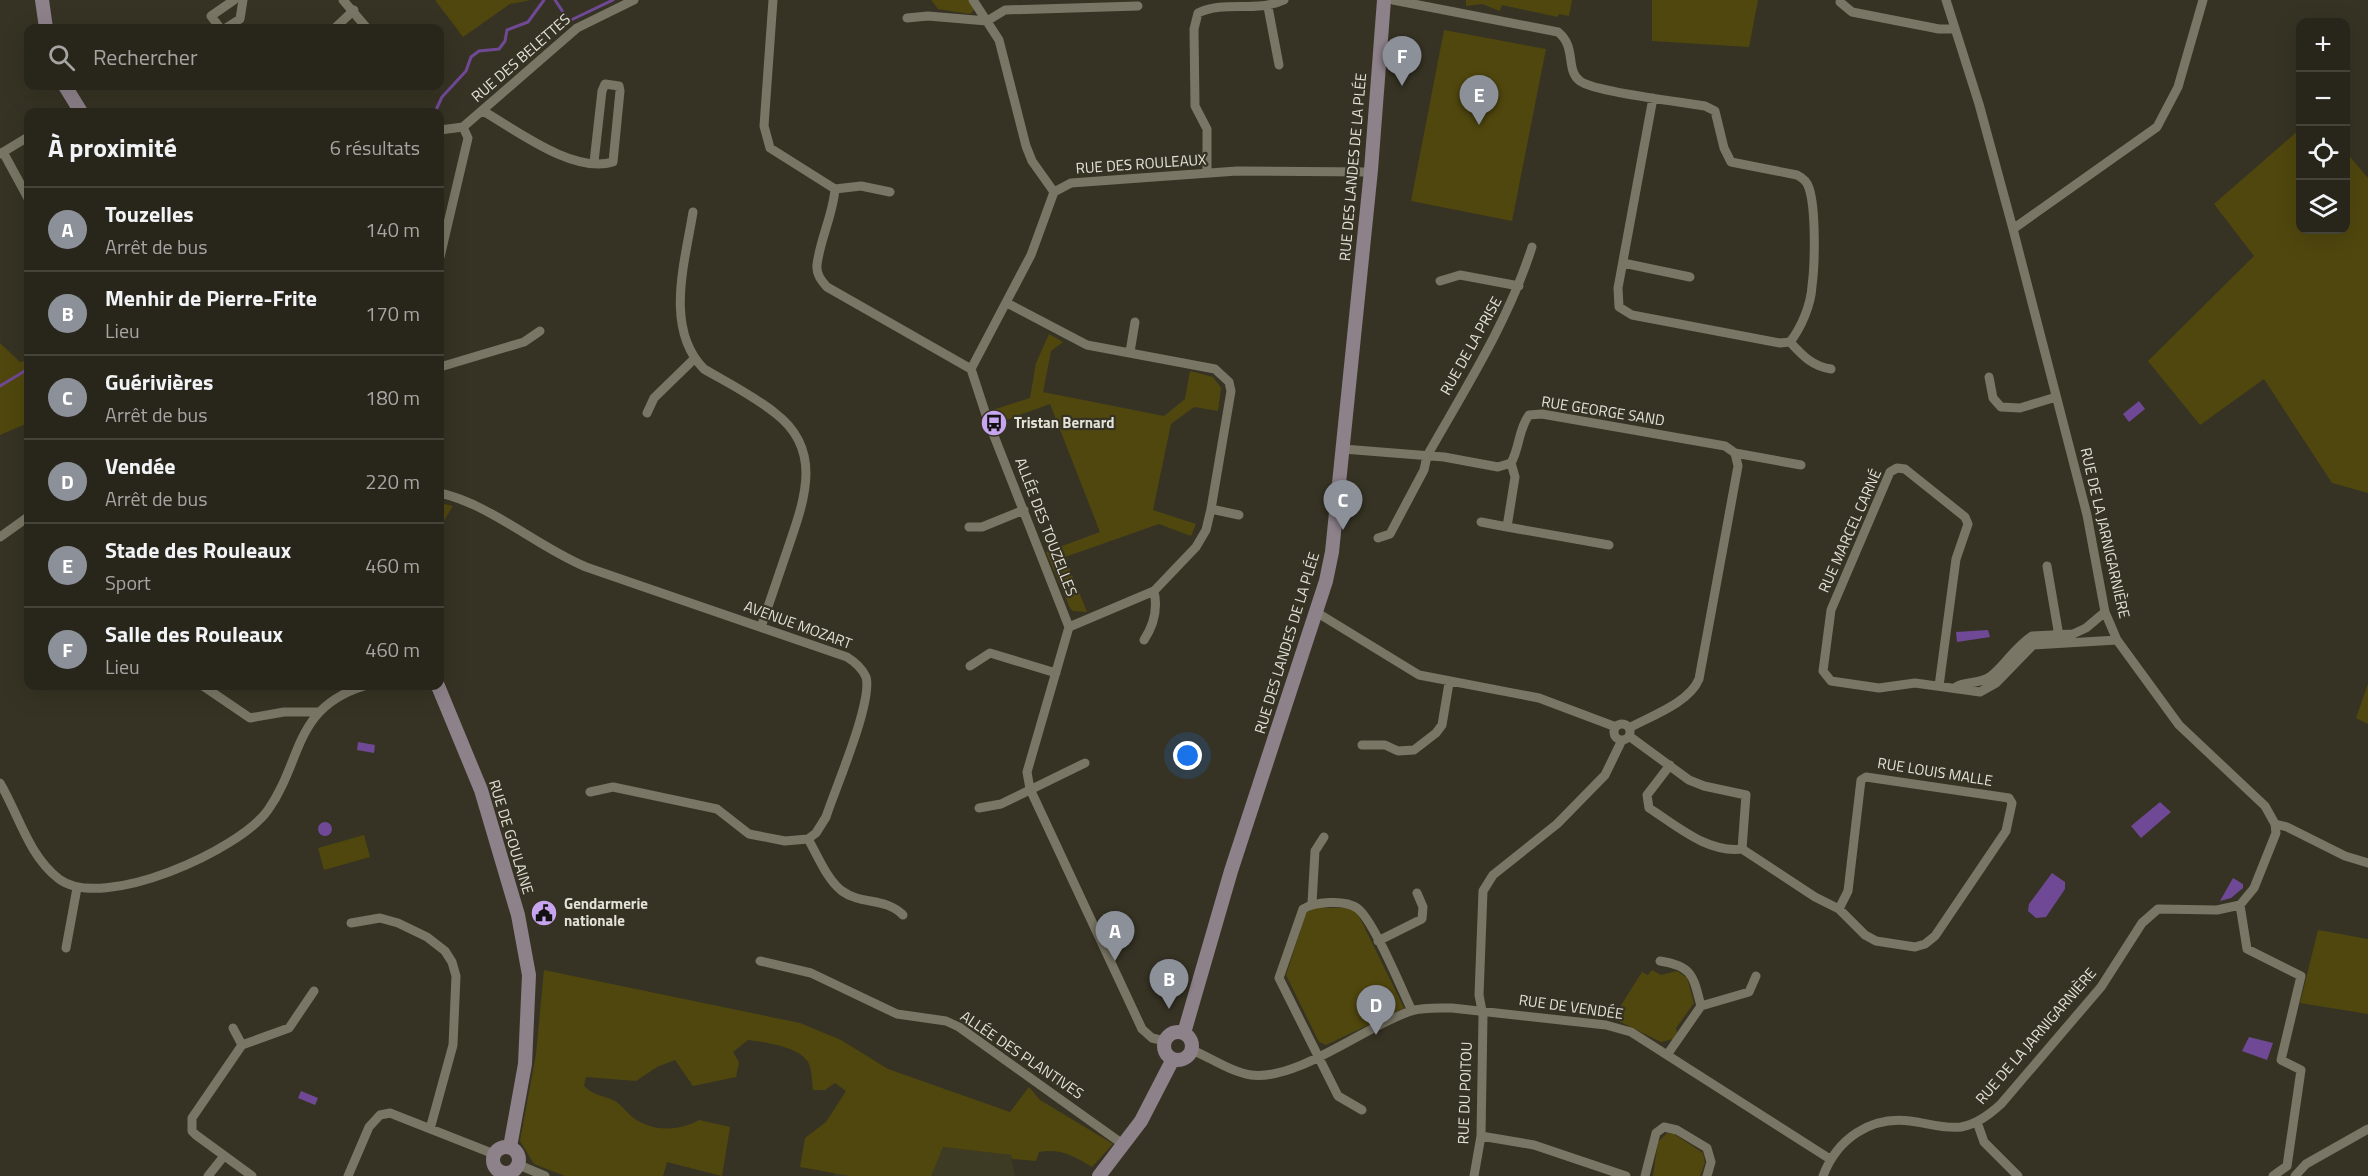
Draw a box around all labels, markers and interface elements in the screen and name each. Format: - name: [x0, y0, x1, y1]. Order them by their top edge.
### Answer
- street label: RUE DES BELETTES: [466, 8, 575, 107]
- map controls: [2296, 18, 2350, 234]
- button: +: [2296, 18, 2350, 72]
- search box: [24, 24, 444, 90]
- pin: F: [1382, 36, 1422, 86]
- text: Rechercher: [93, 40, 198, 74]
- icon: search: [45, 41, 78, 74]
- street label: RUE DES LANDES DE LA PLÉE: [1333, 72, 1372, 262]
- button: −: [2296, 72, 2350, 126]
- pin: E: [1460, 76, 1498, 125]
- button: locate: [2296, 126, 2350, 180]
- text: À proximité: [48, 128, 177, 167]
- text: 6 résultats: [330, 132, 420, 163]
- street label: RUE DES ROULEAUX: [1075, 147, 1208, 180]
- button: layers: [2296, 180, 2350, 234]
- text: Touzelles: [105, 197, 194, 231]
- text: A: [61, 214, 74, 245]
- text: 140 m: [365, 214, 420, 245]
- text: Arrêt de bus: [105, 231, 208, 262]
- text: Menhir de Pierre-Frite: [105, 281, 317, 315]
- street label: RUE DE LA PRISE: [1434, 292, 1507, 399]
- text: B: [61, 298, 74, 329]
- text: 170 m: [365, 298, 420, 329]
- text: Lieu: [105, 315, 140, 346]
- text: Guérivières: [105, 365, 213, 399]
- text: C: [62, 382, 73, 413]
- text: 180 m: [365, 382, 420, 413]
- street label: RUE GEORGE SAND: [1540, 389, 1666, 432]
- text: Arrêt de bus: [105, 399, 208, 430]
- bus stop icon: Tristan Bernard: [979, 408, 1009, 438]
- place label: Tristan Bernard: [1014, 411, 1115, 434]
- street label: RUE DE LA JARNIGARNIÈRE: [2075, 445, 2136, 621]
- text: Vendée: [105, 449, 176, 483]
- street label: ALLÉE DES TOUZELLES: [1009, 454, 1084, 599]
- street label: RUE MARCEL CARNÉ: [1812, 465, 1887, 596]
- text: D: [61, 466, 74, 497]
- text: 220 m: [365, 466, 420, 497]
- pin: C: [1324, 480, 1362, 530]
- text: Arrêt de bus: [105, 483, 208, 514]
- text: Stade des Rouleaux: [105, 533, 291, 567]
- street label: RUE DES LANDES DE LA PLÉE: [1248, 549, 1325, 737]
- text: E: [62, 550, 73, 581]
- text: 460 m: [365, 550, 420, 581]
- text: Sport: [105, 567, 151, 598]
- street label: AVENUE MOZART: [741, 594, 855, 655]
- text: Salle des Rouleaux: [105, 617, 283, 651]
- text: F: [62, 634, 73, 665]
- text: 460 m: [365, 634, 420, 665]
- text: Lieu: [105, 651, 140, 682]
- your location: [1173, 741, 1202, 770]
- street label: RUE LOUIS MALLE: [1876, 751, 1994, 792]
- street label: RUE DE GOULAINE: [483, 777, 540, 897]
- place label: Gendarmerie nationale: [564, 892, 648, 932]
- public building icon: Gendarmerie nationale: [529, 898, 559, 928]
- pin: A: [1096, 912, 1134, 961]
- pin: B: [1150, 960, 1188, 1009]
- street label: RUE DE LA JARNIGARNIÈRE: [1970, 962, 2102, 1109]
- pin: D: [1356, 986, 1396, 1035]
- street label: RUE DE VENDÉE: [1517, 988, 1625, 1025]
- street label: ALLÉE DES PLANTIVES: [956, 1005, 1089, 1104]
- street label: RUE DU POITOU: [1451, 1041, 1478, 1145]

